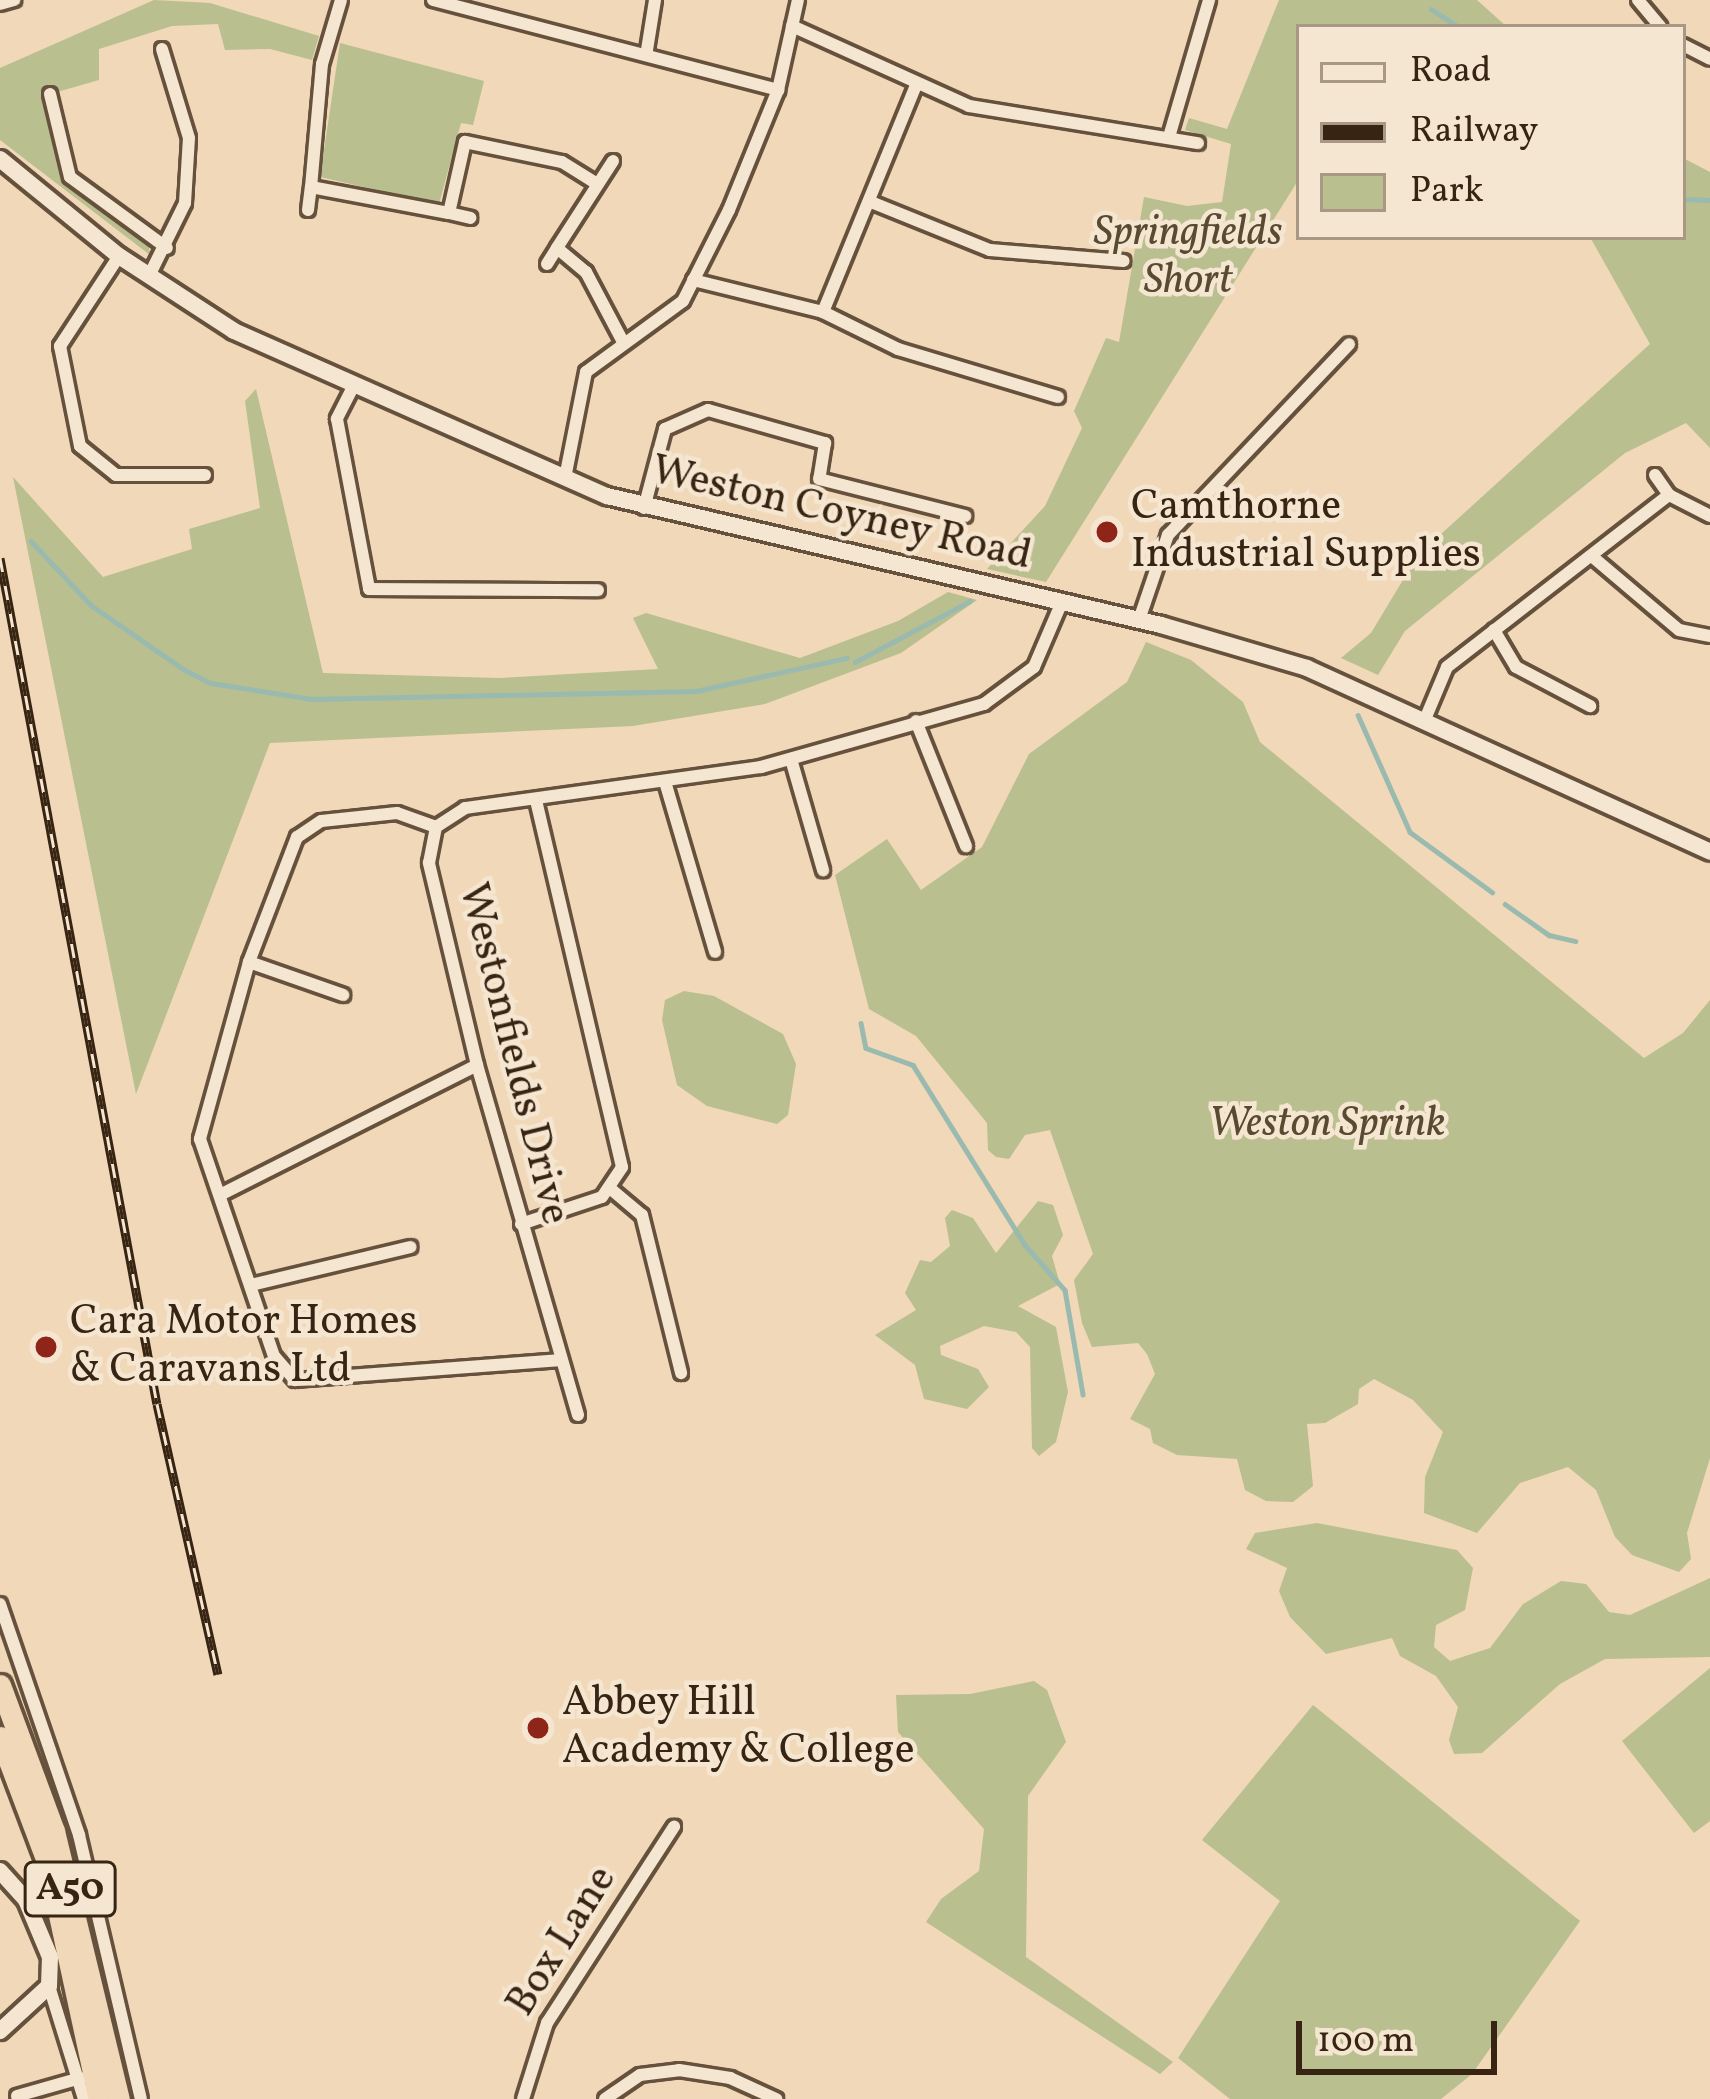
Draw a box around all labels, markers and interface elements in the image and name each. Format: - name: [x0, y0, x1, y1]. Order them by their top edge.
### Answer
- legend: [1296, 24, 1686, 240]
- text: Road: [1410, 47, 1491, 97]
- text: Railway: [1410, 107, 1538, 157]
- text: Park: [1410, 167, 1484, 217]
- park label: Springfields Short: [1093, 209, 1283, 308]
- street label: Weston Coyney Road: [646, 447, 1036, 583]
- place label: Camthorne Industrial Supplies: [1131, 483, 1481, 582]
- marker: Camthorne Industrial Supplies: [1094, 519, 1120, 545]
- street label: Westonfields Drive: [445, 878, 579, 1230]
- park label: Weston Sprink: [1209, 1100, 1445, 1150]
- place label: Cara Motor Homes & Caravans Ltd: [70, 1298, 418, 1396]
- marker: Cara Motor Homes & Caravans Ltd: [33, 1334, 59, 1360]
- place label: Abbey Hill Academy & College: [562, 1679, 916, 1778]
- marker: Abbey Hill Academy & College: [525, 1715, 551, 1741]
- road number: A50: [22, 1856, 118, 1922]
- street label: Box Lane: [497, 1858, 629, 2026]
- scale bar: [1302, 1997, 1503, 2071]
- text: 100 m: [1317, 2017, 1414, 2067]

